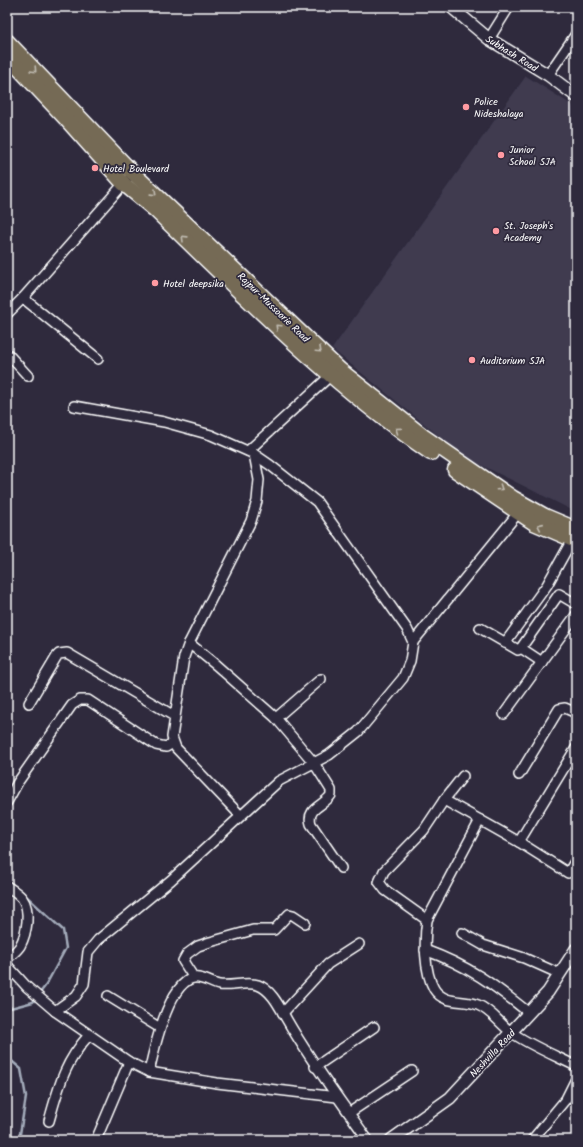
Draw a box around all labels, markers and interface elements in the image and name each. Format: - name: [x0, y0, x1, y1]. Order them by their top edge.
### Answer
- street label: Subhash Road: [482, 31, 542, 77]
- one-way arrow: [29, 65, 36, 73]
- place label: Police Nideshalaya: [474, 94, 524, 122]
- marker: Police Nideshalaya: [461, 102, 471, 112]
- place label: Junior School SJA: [509, 142, 556, 170]
- marker: Junior School SJA: [496, 150, 506, 160]
- place label: Hotel Boulevard: [103, 161, 170, 177]
- marker: Hotel Boulevard: [90, 163, 100, 173]
- one-way arrow: [149, 188, 157, 196]
- place label: St. Joseph's Academy: [504, 218, 554, 246]
- marker: St. Joseph's Academy: [491, 226, 501, 236]
- one-way arrow: [181, 235, 189, 243]
- street label: Rajpur-Mussoorie Road: [234, 269, 314, 347]
- place label: Hotel deepsika: [163, 276, 224, 292]
- marker: Hotel deepsika: [150, 278, 160, 288]
- one-way arrow: [275, 324, 283, 332]
- one-way arrow: [314, 345, 321, 352]
- place label: Auditorium SJA: [480, 353, 545, 369]
- marker: Auditorium SJA: [467, 355, 477, 365]
- one-way arrow: [395, 428, 402, 435]
- one-way arrow: [495, 484, 502, 491]
- one-way arrow: [537, 523, 545, 531]
- street label: Neshvilla Road: [466, 1025, 520, 1081]

